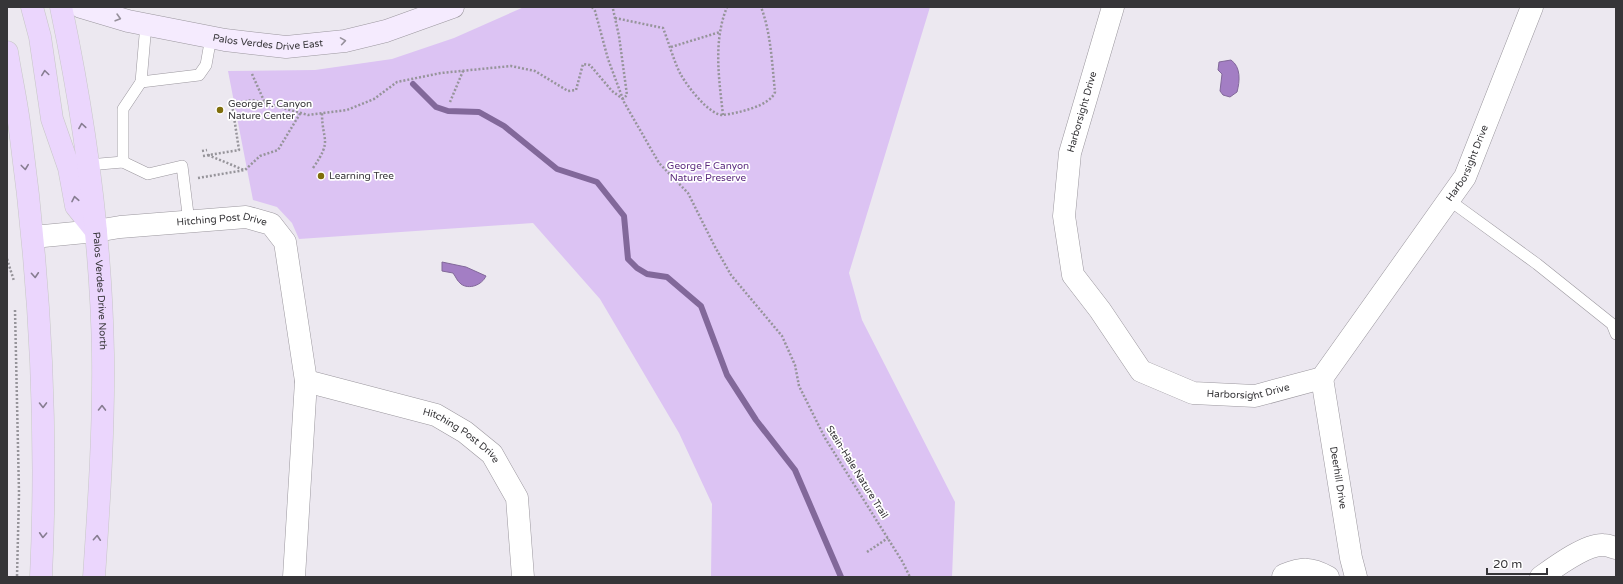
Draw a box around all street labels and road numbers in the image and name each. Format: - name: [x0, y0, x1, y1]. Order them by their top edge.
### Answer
- street label: Palos Verdes Drive East: [212, 32, 324, 53]
- street label: Harborsight Drive: [1065, 70, 1099, 154]
- street label: Harborsight Drive: [1444, 123, 1491, 204]
- street label: Hitching Post Drive: [176, 210, 269, 229]
- street label: Palos Verdes Drive North: [90, 231, 109, 350]
- street label: Harborsight Drive: [1206, 381, 1291, 402]
- street label: Hitching Post Drive: [422, 406, 502, 465]
- street label: Stein-Hale Nature Trail: [823, 423, 891, 521]
- street label: Deerhill Drive: [1327, 445, 1349, 510]

